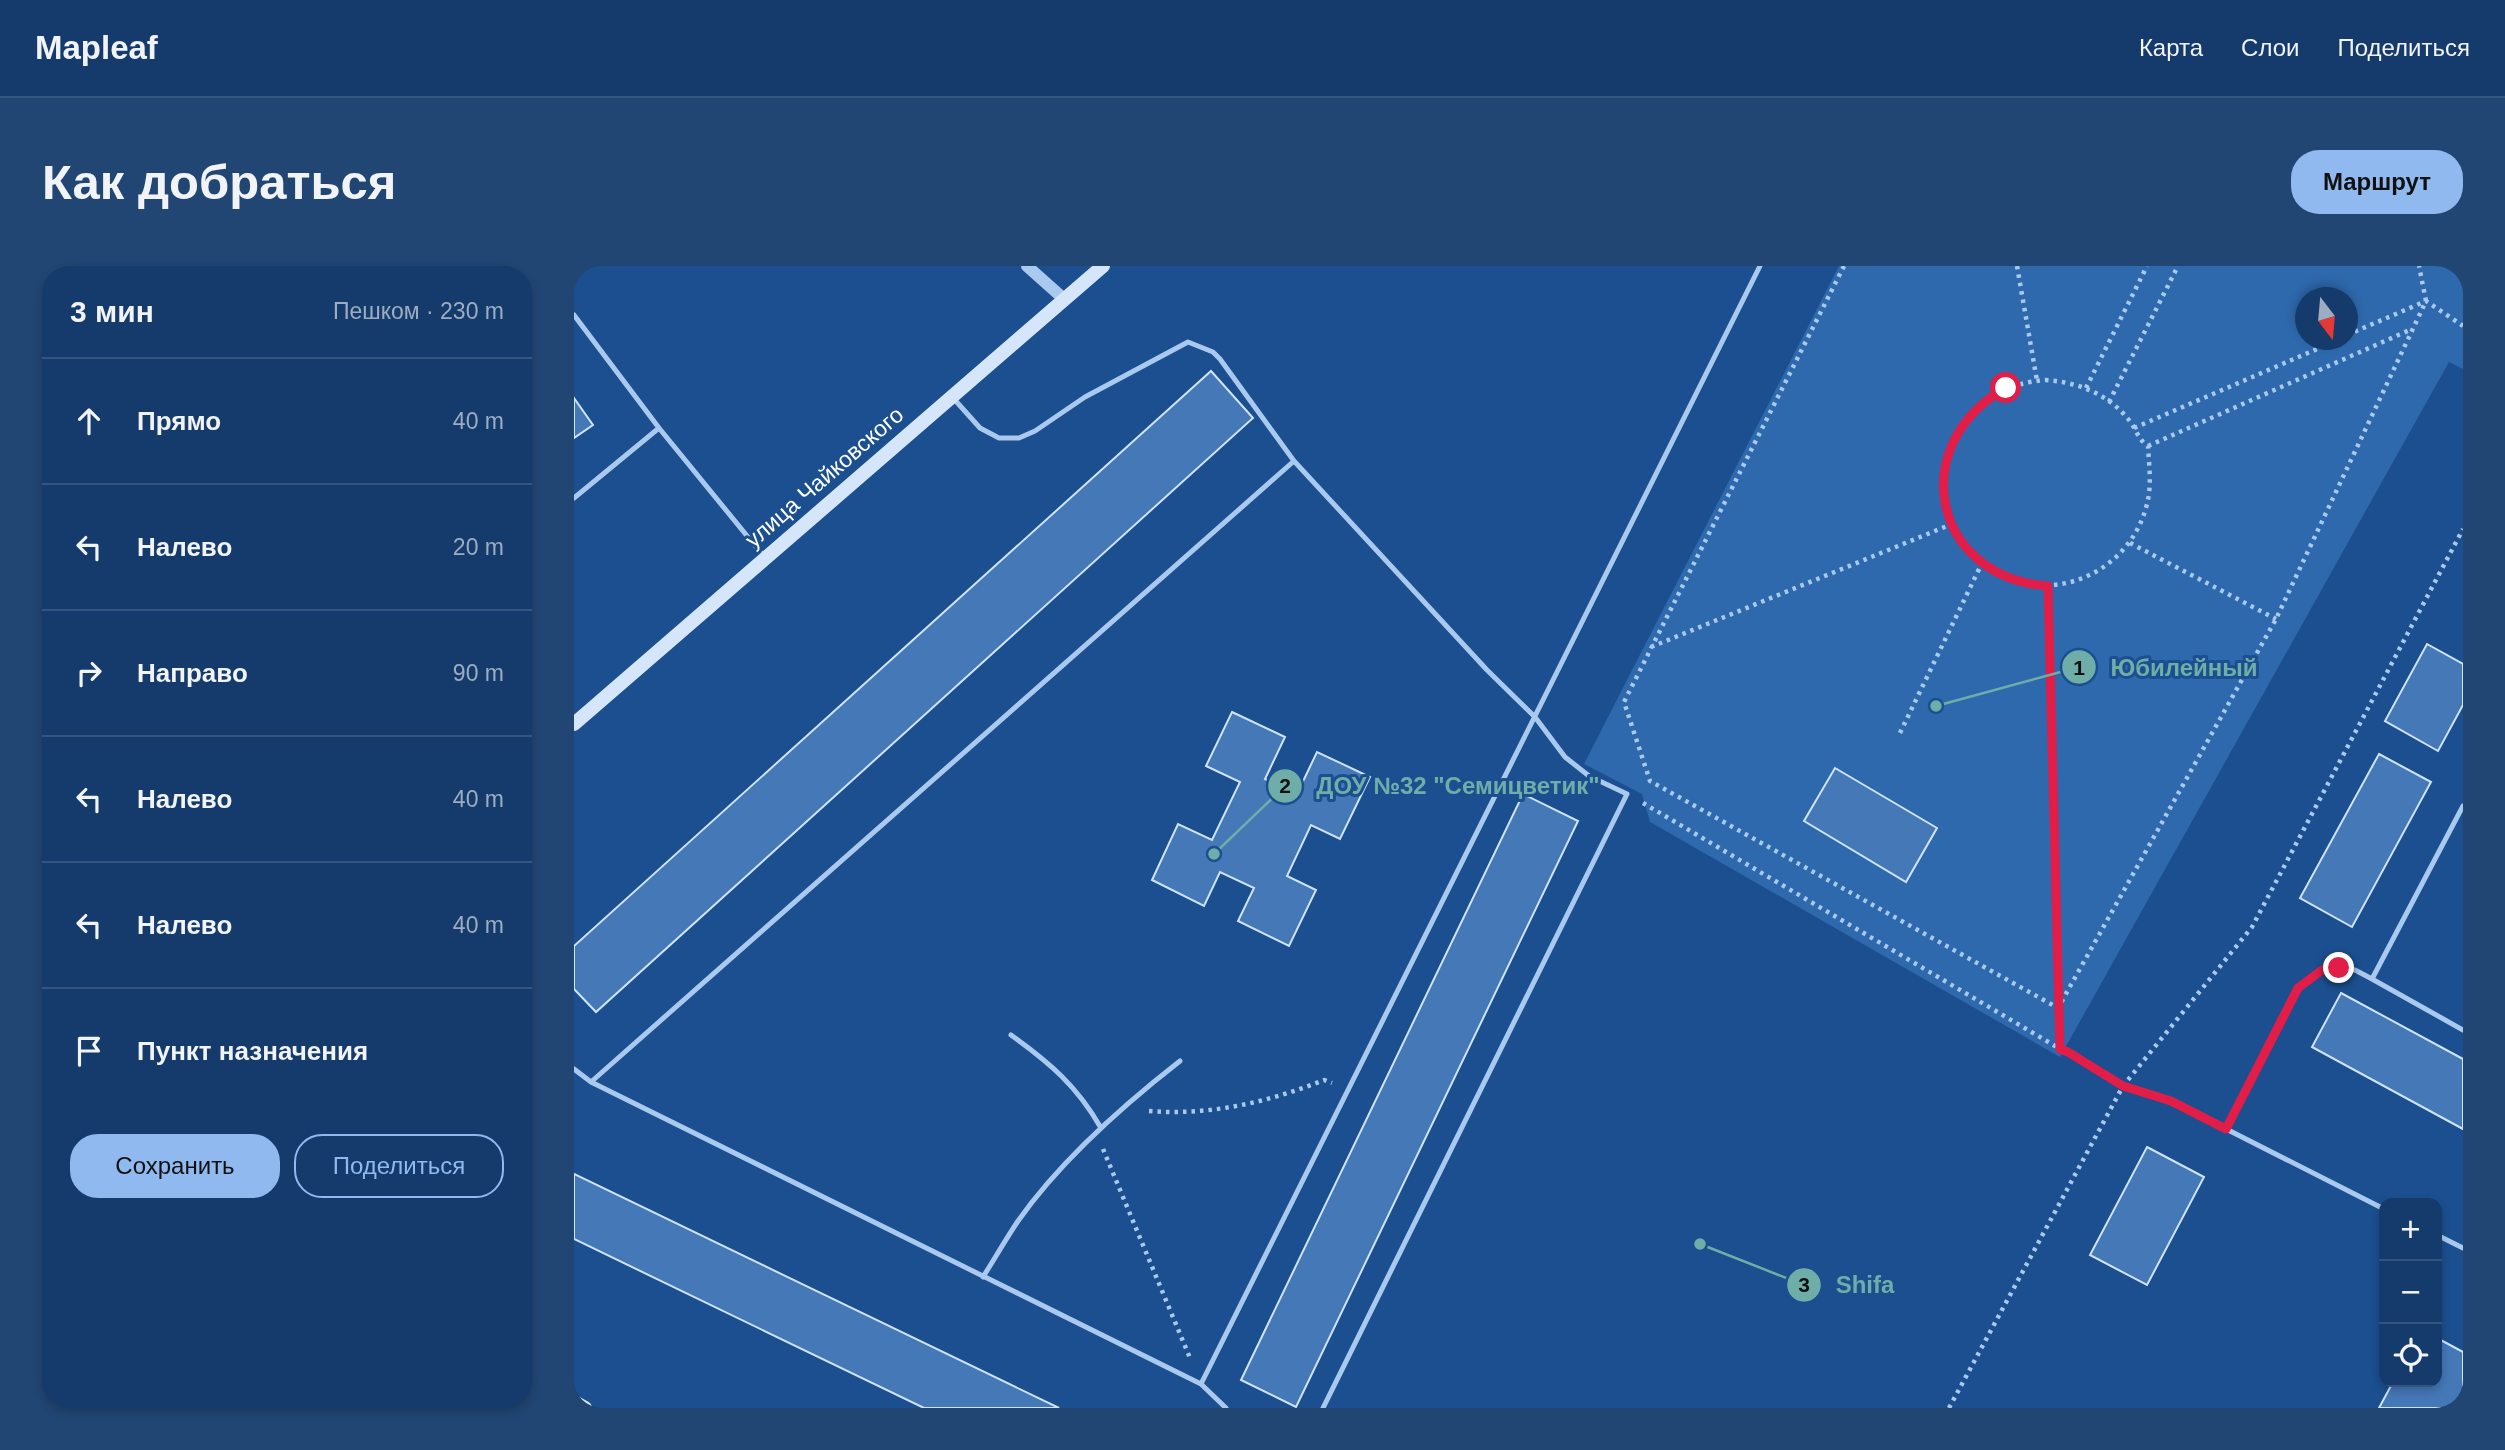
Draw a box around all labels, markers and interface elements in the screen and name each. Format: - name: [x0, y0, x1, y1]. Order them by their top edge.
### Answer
- text: Mapleaf: [35, 29, 158, 66]
- text: Карта: [2139, 34, 2203, 61]
- text: Слои: [2241, 34, 2299, 61]
- text: Поделиться: [2337, 34, 2470, 61]
- button: Маршрут: [2291, 150, 2463, 214]
- text: Как добраться: [42, 155, 396, 209]
- north arrow: [2295, 287, 2358, 350]
- text: 3 мин: [70, 295, 154, 328]
- text: Пешком · 230 m: [333, 298, 504, 324]
- route start: [1990, 372, 2021, 403]
- street label: улица Чайковского: [740, 401, 908, 553]
- icon: ahead: [70, 402, 108, 440]
- text: Прямо: [137, 406, 221, 436]
- text: 40 m: [453, 408, 504, 434]
- icon: left: [70, 528, 108, 566]
- text: Налево: [137, 532, 232, 562]
- text: 20 m: [453, 534, 504, 560]
- callout: Юбилейный: [2062, 645, 2272, 690]
- icon: right: [70, 654, 108, 692]
- text: Юбилейный: [2110, 654, 2258, 681]
- text: 1: [2073, 656, 2085, 679]
- text: Направо: [137, 658, 248, 688]
- text: 90 m: [453, 660, 504, 686]
- callout: ДОУ №32 "Семицветик": [1268, 763, 1614, 808]
- text: ДОУ №32 "Семицветик": [1316, 772, 1600, 799]
- text: 2: [1279, 774, 1291, 797]
- icon: left: [70, 780, 108, 818]
- text: Налево: [137, 784, 232, 814]
- text: 40 m: [453, 786, 504, 812]
- icon: left: [70, 906, 108, 944]
- text: Налево: [137, 910, 232, 940]
- text: 40 m: [453, 912, 504, 938]
- route end: [2323, 952, 2354, 983]
- icon: arrive: [70, 1032, 108, 1070]
- text: Пункт назначения: [137, 1036, 368, 1066]
- button: Сохранить: [70, 1134, 280, 1198]
- button: Поделиться: [294, 1134, 504, 1198]
- map controls: [2379, 1198, 2442, 1387]
- button: +: [2379, 1198, 2442, 1261]
- button: −: [2379, 1261, 2442, 1324]
- callout: Shifa: [1786, 1263, 1908, 1308]
- text: Shifa: [1836, 1271, 1895, 1298]
- text: 3: [1798, 1273, 1810, 1296]
- button: locate: [2379, 1324, 2442, 1387]

